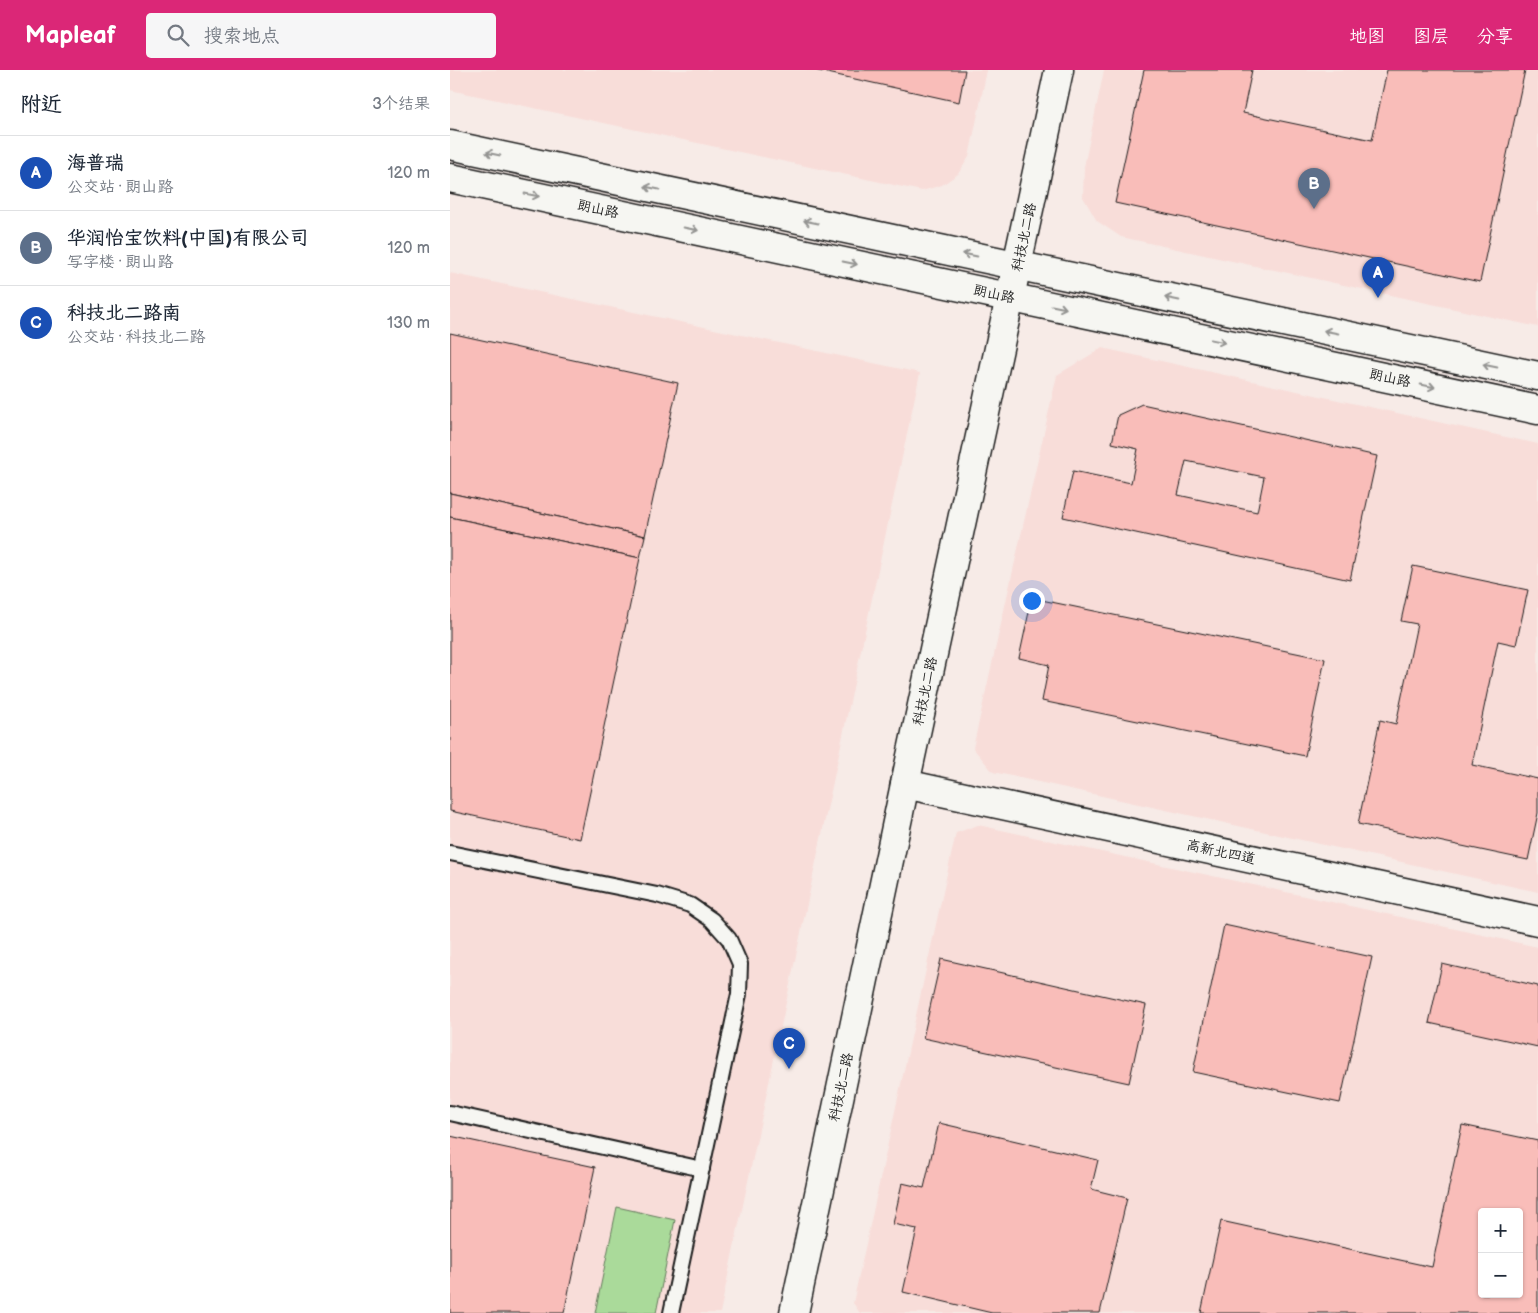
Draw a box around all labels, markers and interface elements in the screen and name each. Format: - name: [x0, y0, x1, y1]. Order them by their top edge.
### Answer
- search box: [146, 13, 496, 58]
- text: Mapleaf: [25, 21, 116, 50]
- icon: search: [164, 21, 192, 49]
- text: 搜索地点: [204, 25, 280, 48]
- text: 地图: [1349, 26, 1385, 47]
- text: 图层: [1413, 26, 1449, 47]
- text: 分享: [1477, 26, 1513, 47]
- text: 附近: [20, 92, 62, 117]
- text: 3个结果: [372, 95, 430, 114]
- one-way arrow: [485, 149, 501, 158]
- text: 海普瑞: [67, 152, 124, 175]
- text: A: [31, 164, 41, 183]
- text: 120 m: [387, 164, 430, 183]
- pin: B: [1298, 168, 1330, 209]
- text: 公交站 · 朗山路: [67, 178, 173, 197]
- one-way arrow: [644, 183, 660, 192]
- one-way arrow: [523, 191, 539, 200]
- street label: 朗山路: [576, 196, 620, 222]
- street label: 科技北二路: [1008, 201, 1040, 273]
- one-way arrow: [803, 216, 819, 226]
- one-way arrow: [682, 225, 698, 234]
- text: 华润怡宝饮料(中国)有限公司: [67, 227, 308, 250]
- text: B: [30, 239, 42, 258]
- text: 120 m: [387, 239, 430, 258]
- one-way arrow: [962, 250, 978, 260]
- text: 写字楼 · 朗山路: [67, 253, 173, 272]
- pin: A: [1362, 257, 1394, 298]
- one-way arrow: [841, 259, 857, 268]
- street label: 朗山路: [972, 281, 1016, 307]
- one-way arrow: [1165, 293, 1181, 303]
- text: 科技北二路南: [67, 302, 181, 325]
- one-way arrow: [1050, 303, 1066, 313]
- text: C: [30, 314, 42, 333]
- text: 130 m: [387, 314, 430, 333]
- one-way arrow: [1324, 327, 1340, 337]
- text: 公交站 · 科技北二路: [67, 328, 205, 347]
- one-way arrow: [1209, 337, 1225, 347]
- one-way arrow: [1483, 361, 1499, 370]
- street label: 朗山路: [1368, 365, 1412, 391]
- one-way arrow: [1419, 382, 1435, 391]
- your location: [1019, 588, 1045, 614]
- street label: 科技北二路: [909, 655, 941, 727]
- street label: 高新北四道: [1185, 836, 1257, 868]
- pin: C: [773, 1028, 805, 1069]
- street label: 科技北二路: [825, 1051, 857, 1123]
- map controls: [1478, 1208, 1523, 1298]
- button: +: [1478, 1208, 1523, 1253]
- button: −: [1478, 1253, 1523, 1298]

